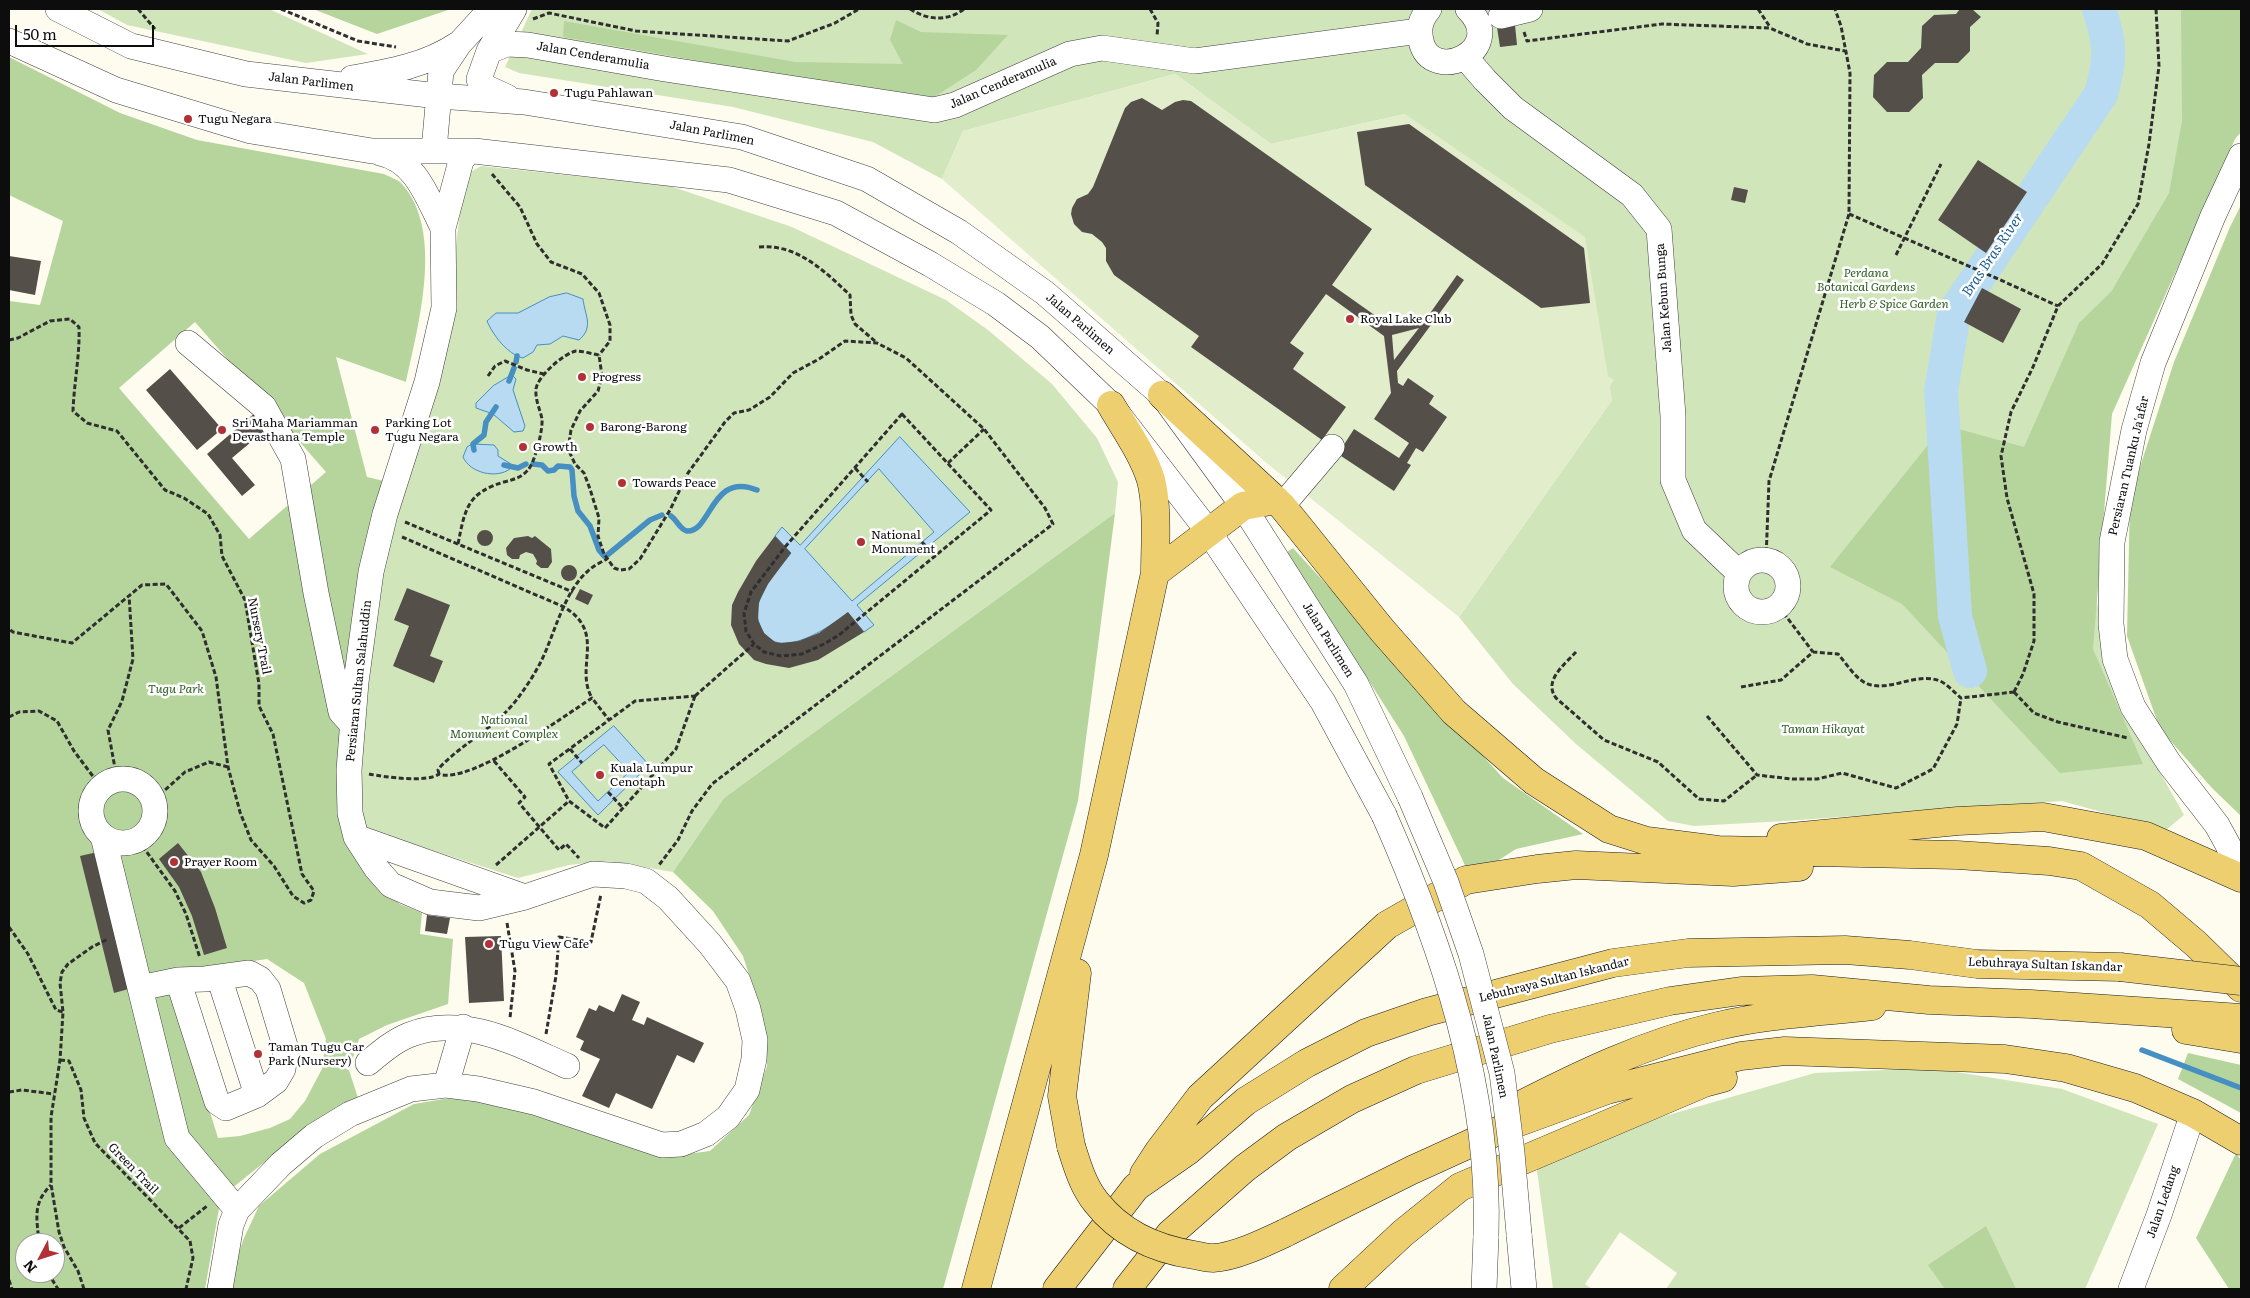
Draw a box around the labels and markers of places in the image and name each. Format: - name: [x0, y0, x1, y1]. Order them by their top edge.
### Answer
- place label: Tugu Pahlawan: [564, 86, 653, 100]
- marker: Tugu Pahlawan: [548, 87, 560, 99]
- place label: Tugu Negara: [198, 112, 272, 126]
- marker: Tugu Negara: [182, 113, 194, 125]
- place label: Royal Lake Club: [1360, 312, 1451, 326]
- marker: Royal Lake Club: [1344, 313, 1356, 325]
- place label: Progress: [592, 370, 641, 384]
- marker: Progress: [576, 371, 588, 383]
- place label: Sri Maha Mariamman Devasthana Temple: [232, 416, 358, 444]
- place label: Parking Lot Tugu Negara: [385, 416, 459, 444]
- place label: Barong-Barong: [600, 420, 687, 434]
- marker: Barong-Barong: [584, 421, 596, 433]
- marker: Sri Maha Mariamman Devasthana Temple: [216, 424, 228, 436]
- marker: Parking Lot Tugu Negara: [369, 424, 381, 436]
- place label: Growth: [533, 440, 578, 454]
- marker: Growth: [517, 441, 529, 453]
- place label: Towards Peace: [632, 476, 716, 490]
- marker: Towards Peace: [616, 477, 628, 489]
- place label: National Monument: [871, 528, 935, 556]
- marker: National Monument: [855, 536, 867, 548]
- place label: Kuala Lumpur Cenotaph: [610, 761, 693, 789]
- marker: Kuala Lumpur Cenotaph: [594, 769, 606, 781]
- place label: Prayer Room: [184, 855, 257, 869]
- marker: Prayer Room: [168, 856, 180, 868]
- place label: Tugu View Cafe: [499, 937, 589, 951]
- marker: Tugu View Cafe: [483, 938, 495, 950]
- place label: Taman Tugu Car Park (Nursery): [268, 1040, 364, 1068]
- marker: Taman Tugu Car Park (Nursery): [252, 1048, 264, 1060]

